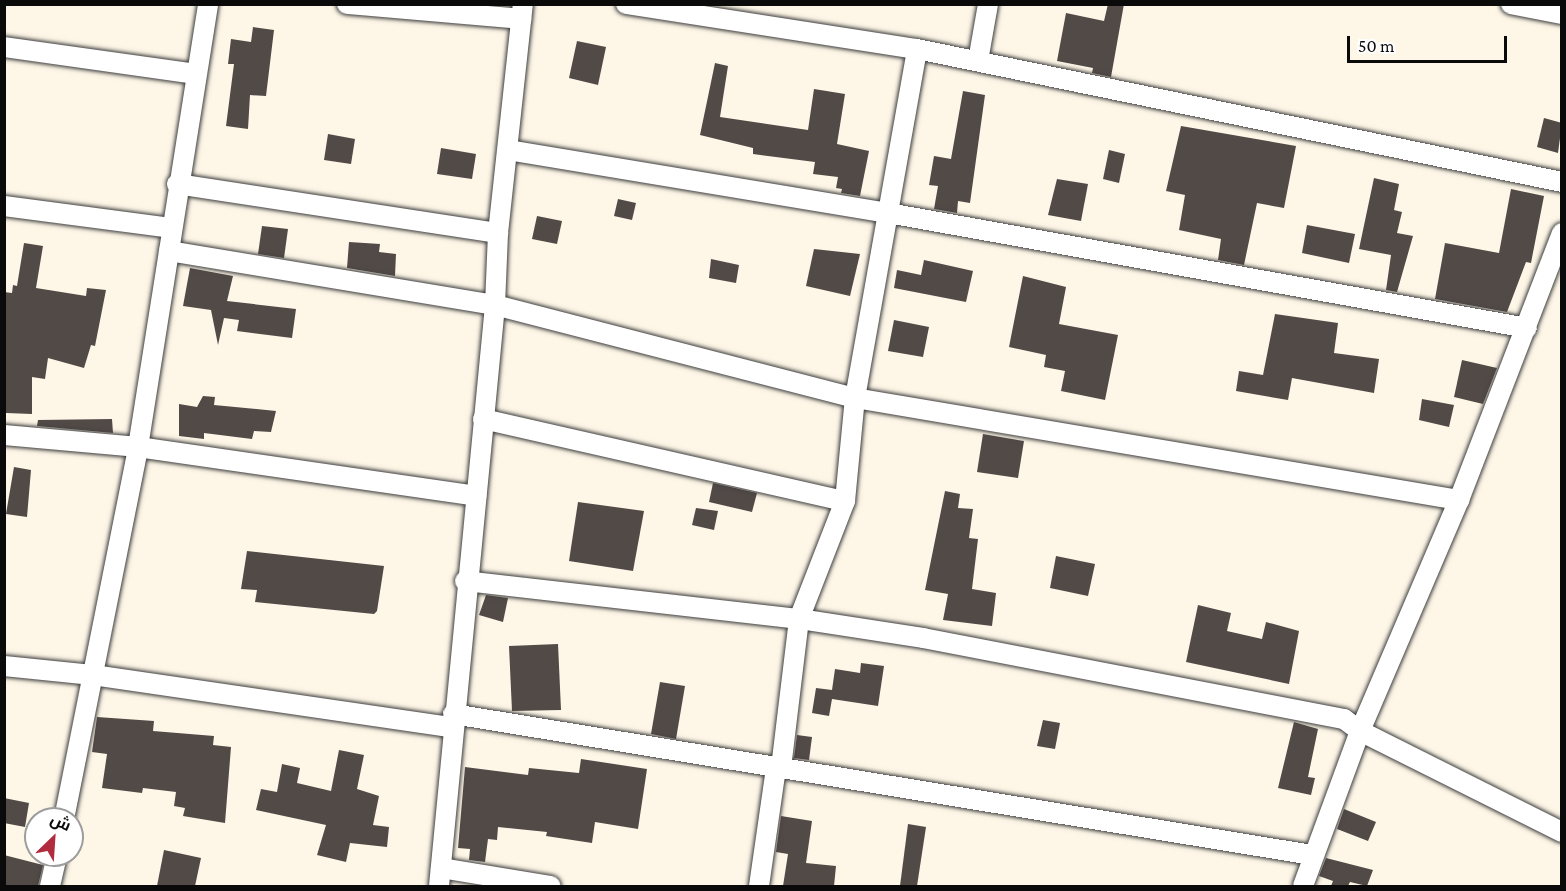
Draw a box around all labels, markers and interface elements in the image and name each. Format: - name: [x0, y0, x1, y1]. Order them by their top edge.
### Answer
- scale bar: [1350, 24, 1510, 62]
- text: 50 m: [1358, 36, 1395, 56]
- north arrow: [24, 807, 84, 867]
- text: ش: [48, 810, 74, 834]

